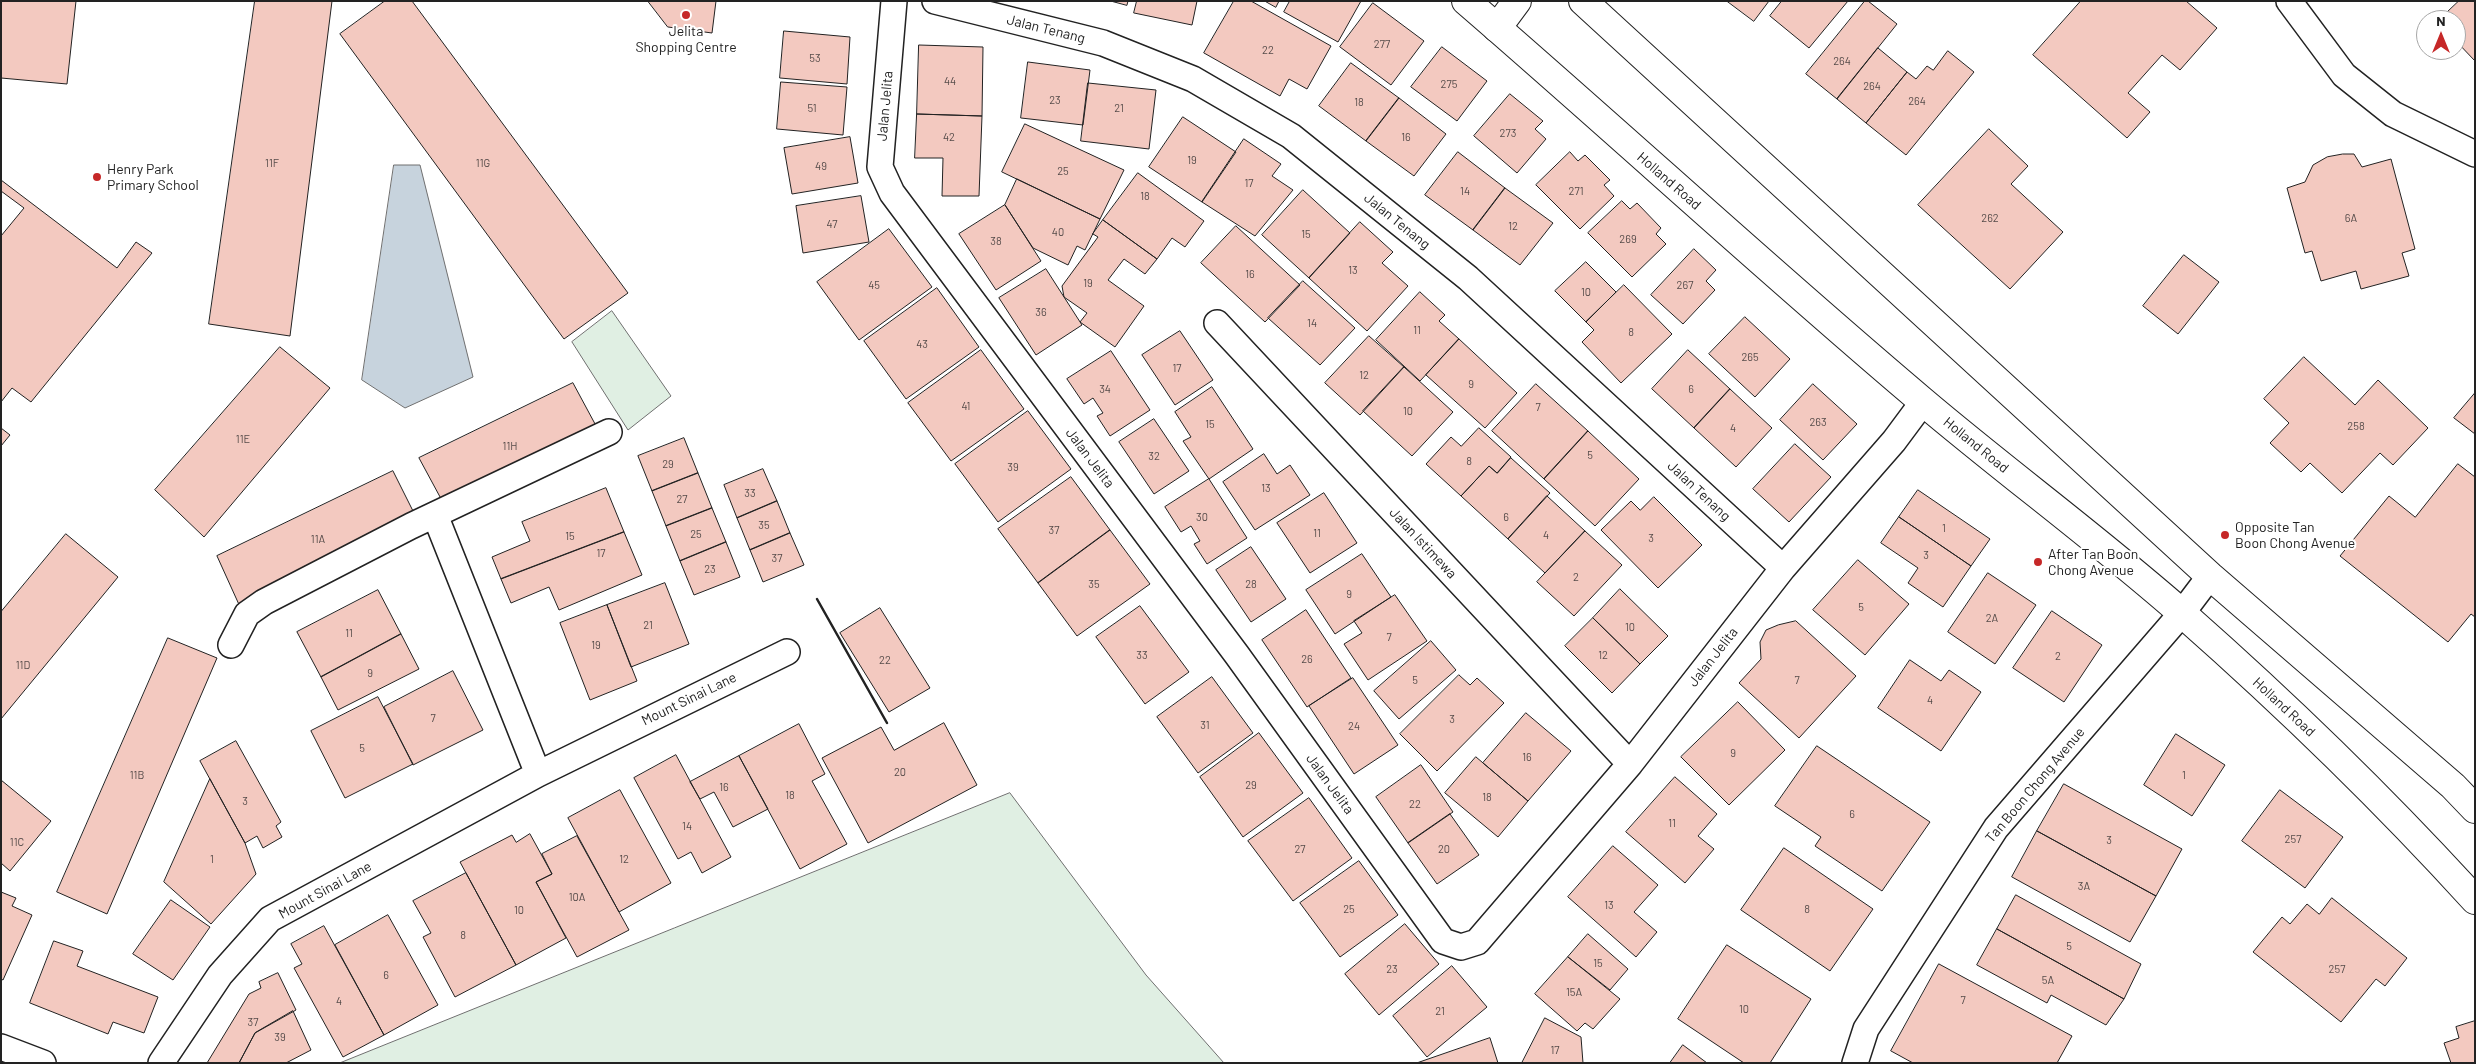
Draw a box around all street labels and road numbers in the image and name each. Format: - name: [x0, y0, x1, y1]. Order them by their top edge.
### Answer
- street label: Jalan Tenang: [1005, 11, 1087, 47]
- street label: Jalan Jelita: [874, 70, 896, 142]
- street label: Holland Road: [1634, 149, 1704, 213]
- street label: Jalan Tenang: [1361, 189, 1433, 253]
- street label: Holland Road: [1940, 414, 2012, 476]
- street label: Jalan Jelita: [1062, 425, 1118, 491]
- street label: Jalan Tenang: [1664, 458, 1734, 524]
- street label: Jalan Istimewa: [1386, 504, 1460, 582]
- street label: Jalan Jelita: [1685, 624, 1741, 690]
- street label: Mount Sinai Lane: [639, 669, 739, 729]
- street label: Holland Road: [2249, 674, 2319, 740]
- street label: Tan Boon Chong Avenue: [1982, 724, 2088, 846]
- street label: Jalan Jelita: [1302, 751, 1358, 817]
- street label: Mount Sinai Lane: [276, 858, 374, 922]

